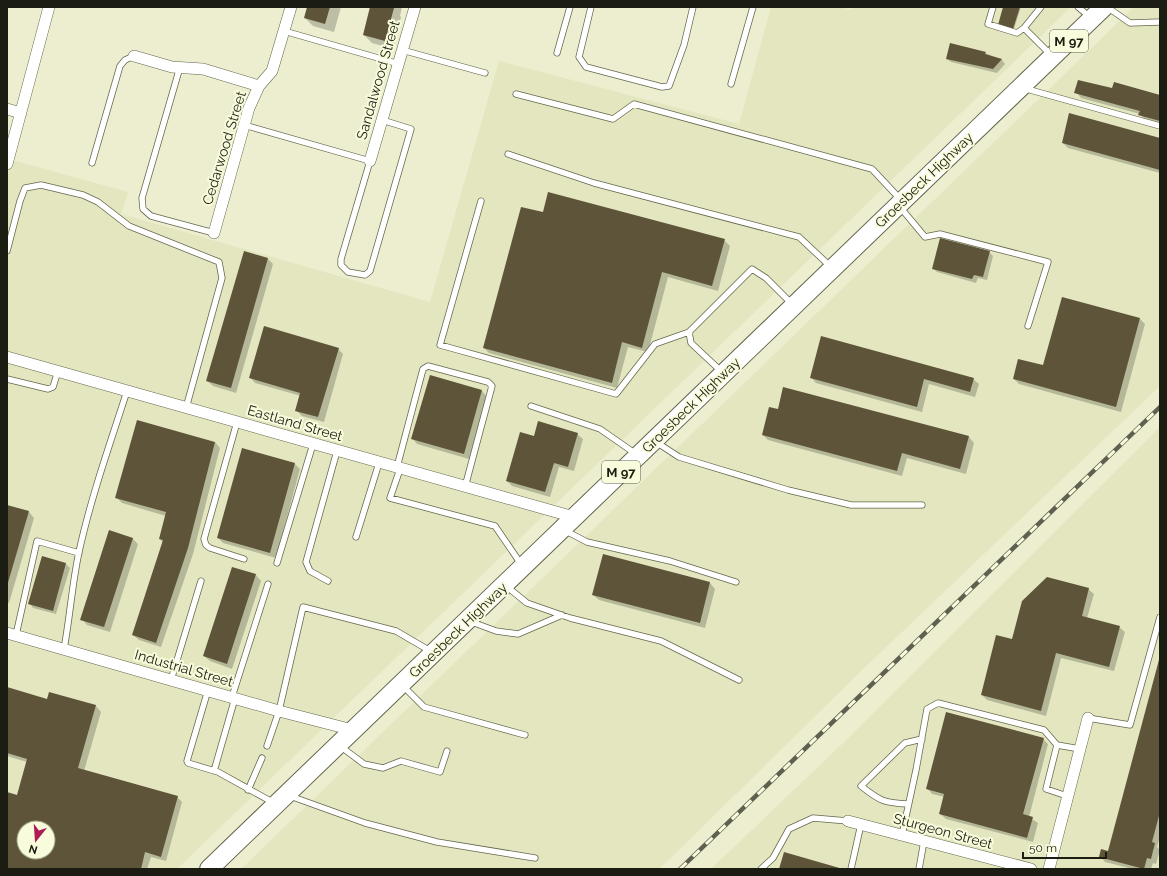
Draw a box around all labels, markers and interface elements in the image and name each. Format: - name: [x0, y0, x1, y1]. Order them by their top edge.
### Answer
- street label: Sandalwood Street: [353, 18, 403, 141]
- road number: M 97: [1050, 30, 1088, 52]
- street label: Cedarwood Street: [199, 89, 249, 207]
- street label: Groesbeck Highway: [872, 129, 977, 231]
- street label: Groesbeck Highway: [639, 354, 744, 456]
- street label: Eastland Street: [246, 402, 345, 444]
- road number: M 97: [602, 461, 640, 483]
- street label: Groesbeck Highway: [406, 579, 511, 681]
- street label: Industrial Street: [133, 646, 235, 690]
- street label: Sturgeon Street: [892, 810, 995, 852]
- north arrow: [16, 820, 56, 860]
- scale bar: [1023, 834, 1106, 860]
- text: 50 m: [1029, 841, 1057, 855]
- text: N: [27, 842, 39, 857]

